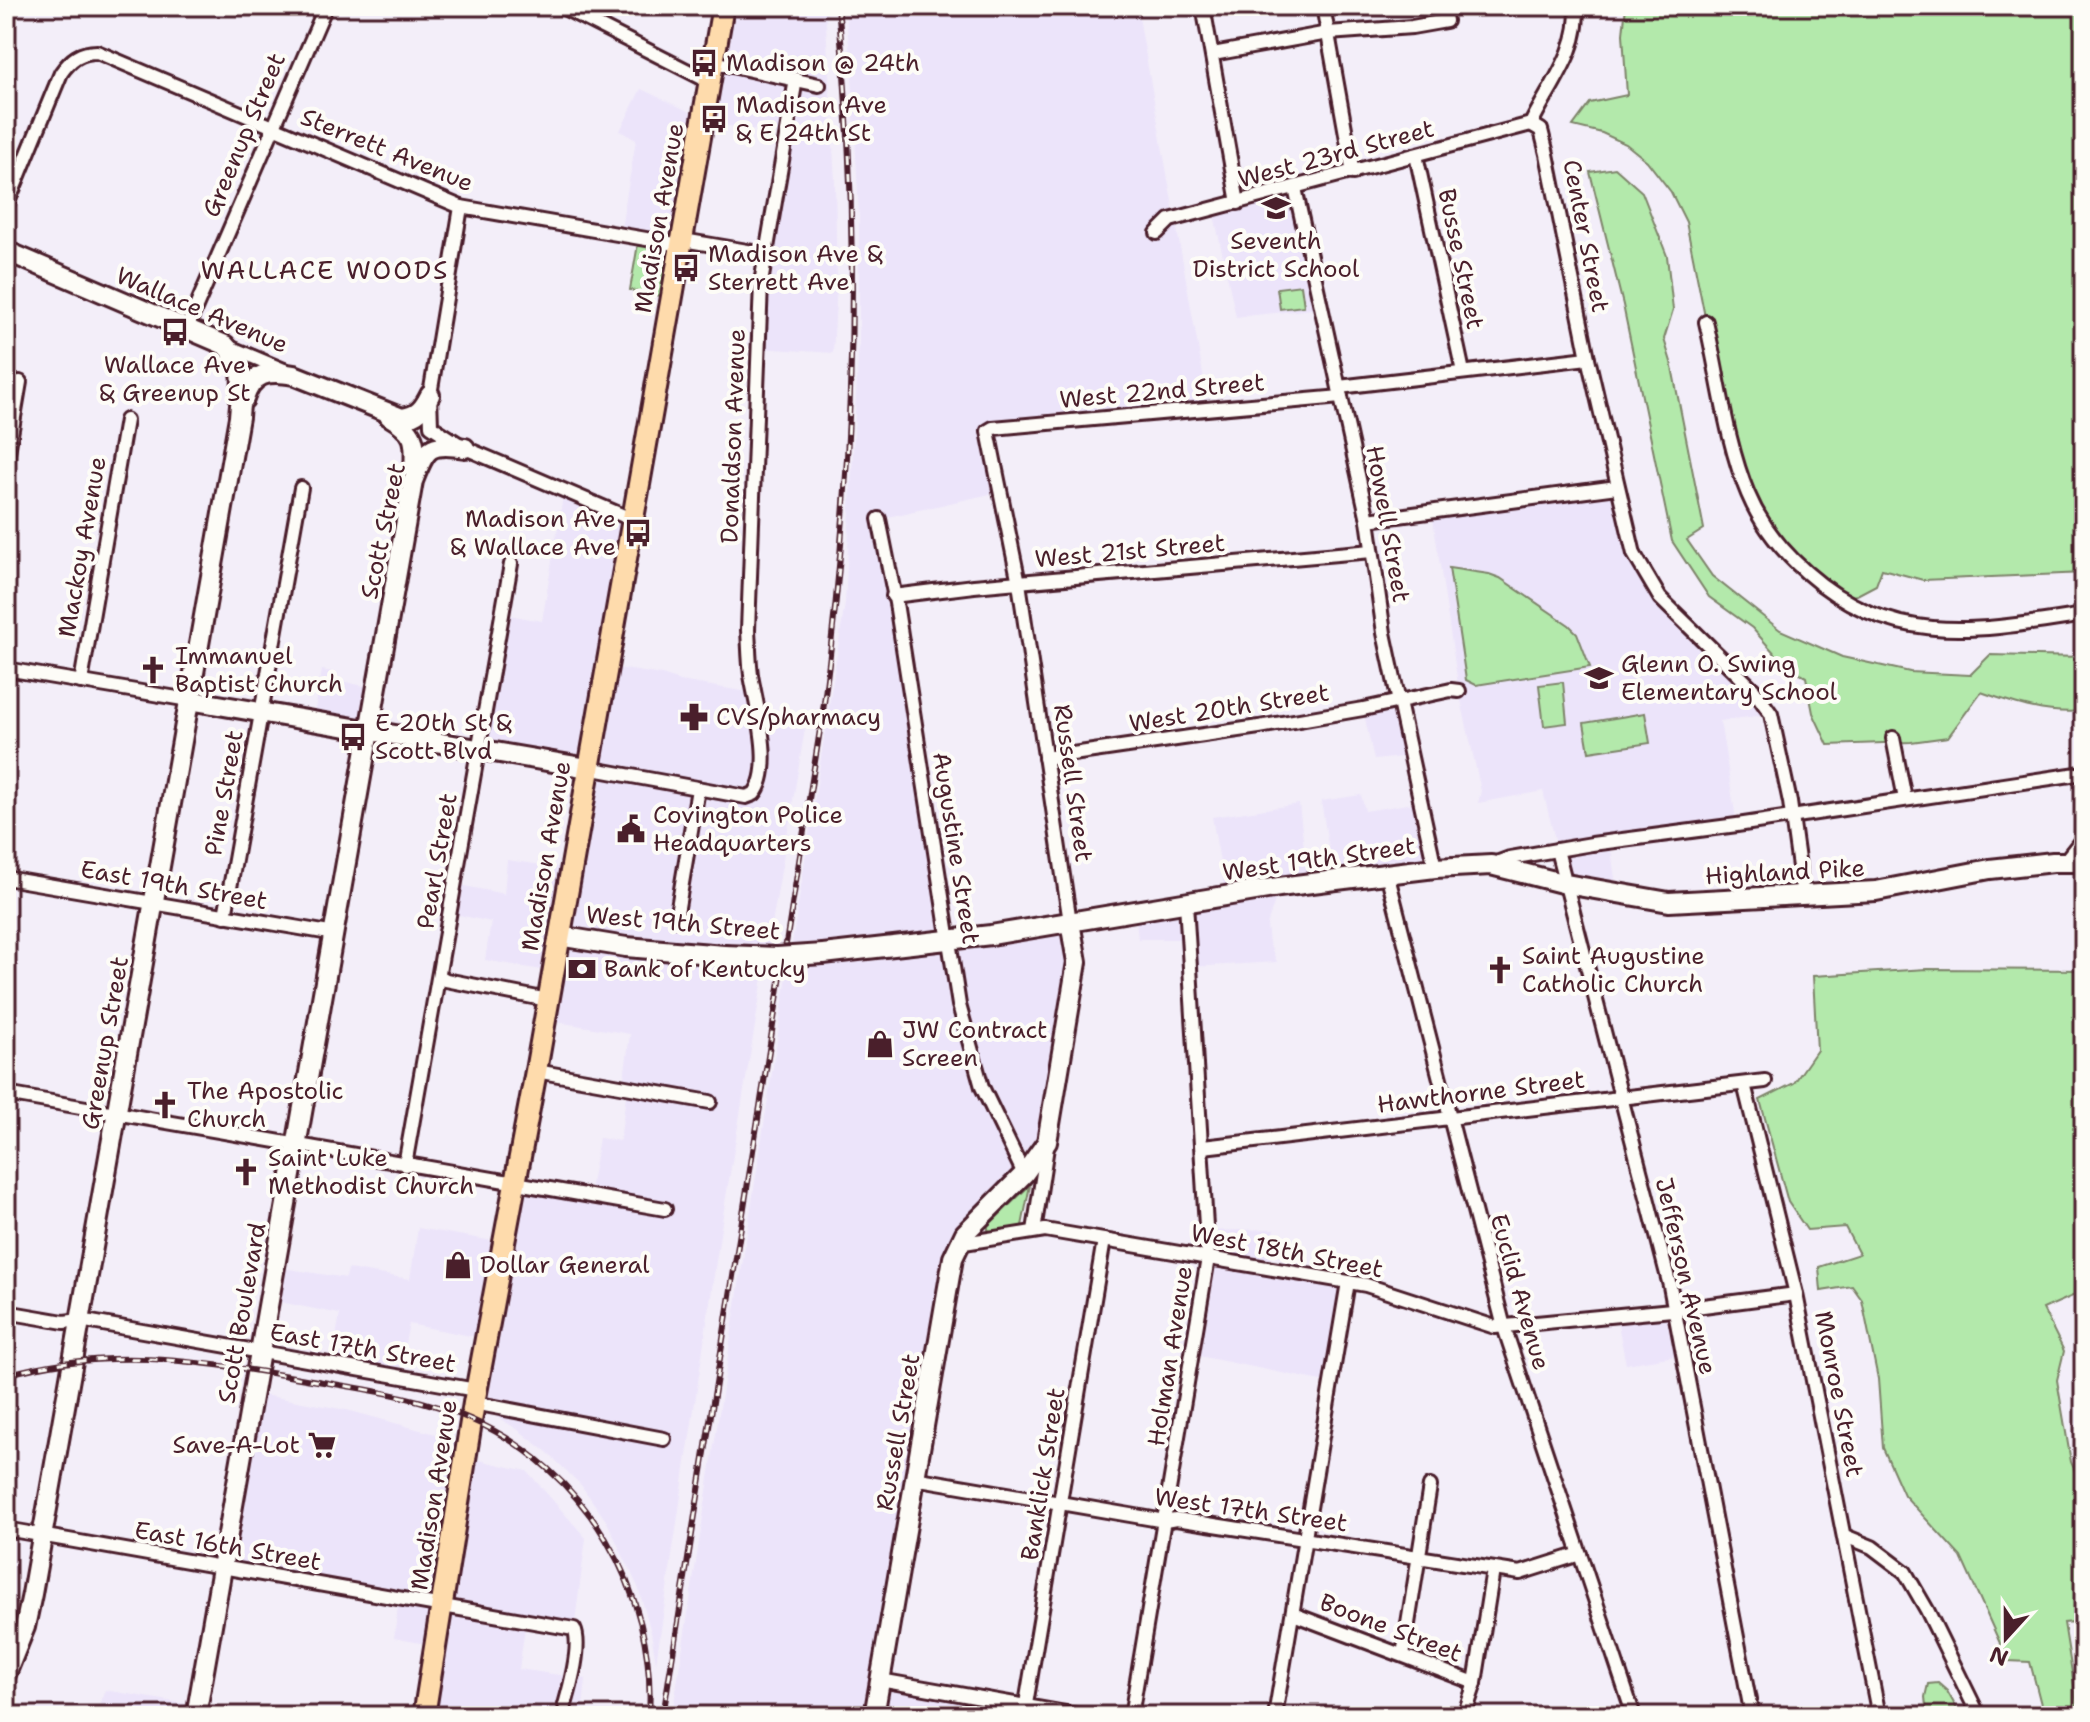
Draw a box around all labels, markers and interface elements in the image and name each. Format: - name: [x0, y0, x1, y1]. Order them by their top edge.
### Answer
- place label: Madison @ 24th: [726, 47, 920, 79]
- street label: Greenup Street: [195, 48, 293, 222]
- bus stop icon: Madison @ 24th: [689, 48, 719, 78]
- place label: Madison Ave & E 24th St: [736, 89, 887, 149]
- street label: Sterrett Avenue: [296, 101, 478, 199]
- bus stop icon: Madison Ave & E 24th St: [699, 104, 729, 134]
- street label: West 23rd Street: [1235, 112, 1437, 196]
- street label: Madison Avenue: [627, 120, 691, 316]
- street label: Center Street: [1556, 157, 1616, 315]
- street label: Busse Street: [1431, 186, 1491, 332]
- school or university icon: Seventh District School: [1261, 193, 1291, 223]
- place label: Seventh District School: [1193, 225, 1360, 285]
- place label: Madison Ave & Sterrett Ave: [708, 238, 883, 298]
- district label: WALLACE WOODS: [200, 252, 450, 287]
- bus stop icon: Madison Ave & Sterrett Ave: [671, 253, 701, 283]
- street label: Wallace Avenue: [111, 259, 293, 361]
- bus stop icon: Wallace Ave & Greenup St: [160, 317, 190, 347]
- street label: Donaldson Avenue: [713, 328, 753, 544]
- place label: Wallace Ave & Greenup St: [99, 349, 251, 409]
- street label: West 22nd Street: [1058, 366, 1266, 416]
- street label: Howell Street: [1358, 443, 1418, 605]
- street label: Mackoy Avenue: [50, 454, 114, 640]
- street label: Scott Street: [353, 460, 413, 602]
- place label: Madison Ave & Wallace Ave: [450, 503, 616, 563]
- bus stop icon: Madison Ave & Wallace Ave: [623, 518, 653, 548]
- street label: West 21st Street: [1034, 527, 1226, 575]
- place label: Immanuel Baptist Church: [175, 640, 343, 700]
- place label: Glenn O. Swing Elementary School: [1621, 648, 1838, 708]
- church icon: Immanuel Baptist Church: [138, 655, 168, 685]
- school or university icon: Glenn O. Swing Elementary School: [1584, 663, 1614, 693]
- street label: West 20th Street: [1127, 676, 1331, 740]
- place label: CVS/pharmacy: [716, 701, 881, 733]
- pharmacy icon: CVS/pharmacy: [679, 702, 709, 732]
- street label: Russell Street: [1046, 702, 1100, 864]
- place label: E 20th St & Scott Blvd: [375, 707, 512, 767]
- bus stop icon: E 20th St & Scott Blvd: [338, 722, 368, 752]
- street label: Pine Street: [197, 728, 251, 858]
- street label: Augustine Street: [925, 750, 987, 946]
- street label: Madison Avenue: [514, 758, 578, 954]
- street label: Pearl Street: [409, 790, 465, 932]
- place label: Covington Police Headquarters: [653, 799, 843, 859]
- public building icon: Covington Police Headquarters: [616, 814, 646, 844]
- street label: West 19th Street: [1220, 830, 1418, 888]
- street label: Highland Pike: [1704, 852, 1866, 892]
- street label: East 19th Street: [78, 853, 270, 917]
- street label: West 19th Street: [585, 899, 781, 947]
- place label: Saint Augustine Catholic Church: [1522, 940, 1705, 1000]
- place label: Bank of Kentucky: [604, 953, 806, 985]
- street label: Greenup Street: [74, 954, 136, 1132]
- bank icon: Bank of Kentucky: [567, 954, 597, 984]
- church icon: Saint Augustine Catholic Church: [1485, 955, 1515, 985]
- place label: JW Contract Screen: [902, 1014, 1048, 1074]
- shop icon: JW Contract Screen: [865, 1029, 895, 1059]
- street label: Hawthorne Street: [1375, 1063, 1587, 1121]
- place label: The Apostolic Church: [187, 1075, 344, 1135]
- church icon: The Apostolic Church: [150, 1090, 180, 1120]
- place label: Saint Luke Methodist Church: [268, 1142, 474, 1202]
- church icon: Saint Luke Methodist Church: [231, 1157, 261, 1187]
- street label: Jefferson Avenue: [1648, 1174, 1724, 1378]
- street label: Euclid Avenue: [1482, 1210, 1558, 1374]
- street label: West 18th Street: [1188, 1217, 1386, 1285]
- street label: Scott Boulevard: [210, 1220, 274, 1406]
- place label: Dollar General: [480, 1249, 650, 1281]
- shop icon: Dollar General: [443, 1250, 473, 1280]
- street label: Holman Avenue: [1140, 1264, 1200, 1448]
- street label: Monroe Street: [1807, 1308, 1871, 1480]
- street label: East 17th Street: [267, 1316, 459, 1380]
- street label: Russell Street: [868, 1351, 928, 1513]
- street label: Banklick Street: [1014, 1385, 1072, 1563]
- street label: Madison Avenue: [403, 1397, 465, 1593]
- place label: Save-A-Lot: [173, 1429, 300, 1461]
- supermarket icon: Save-A-Lot: [307, 1430, 337, 1460]
- street label: West 17th Street: [1152, 1481, 1350, 1539]
- street label: East 16th Street: [132, 1514, 324, 1578]
- street label: Boone Street: [1315, 1586, 1467, 1670]
- north arrow: [1966, 1598, 2046, 1678]
- text: N: [1986, 1640, 2012, 1673]

